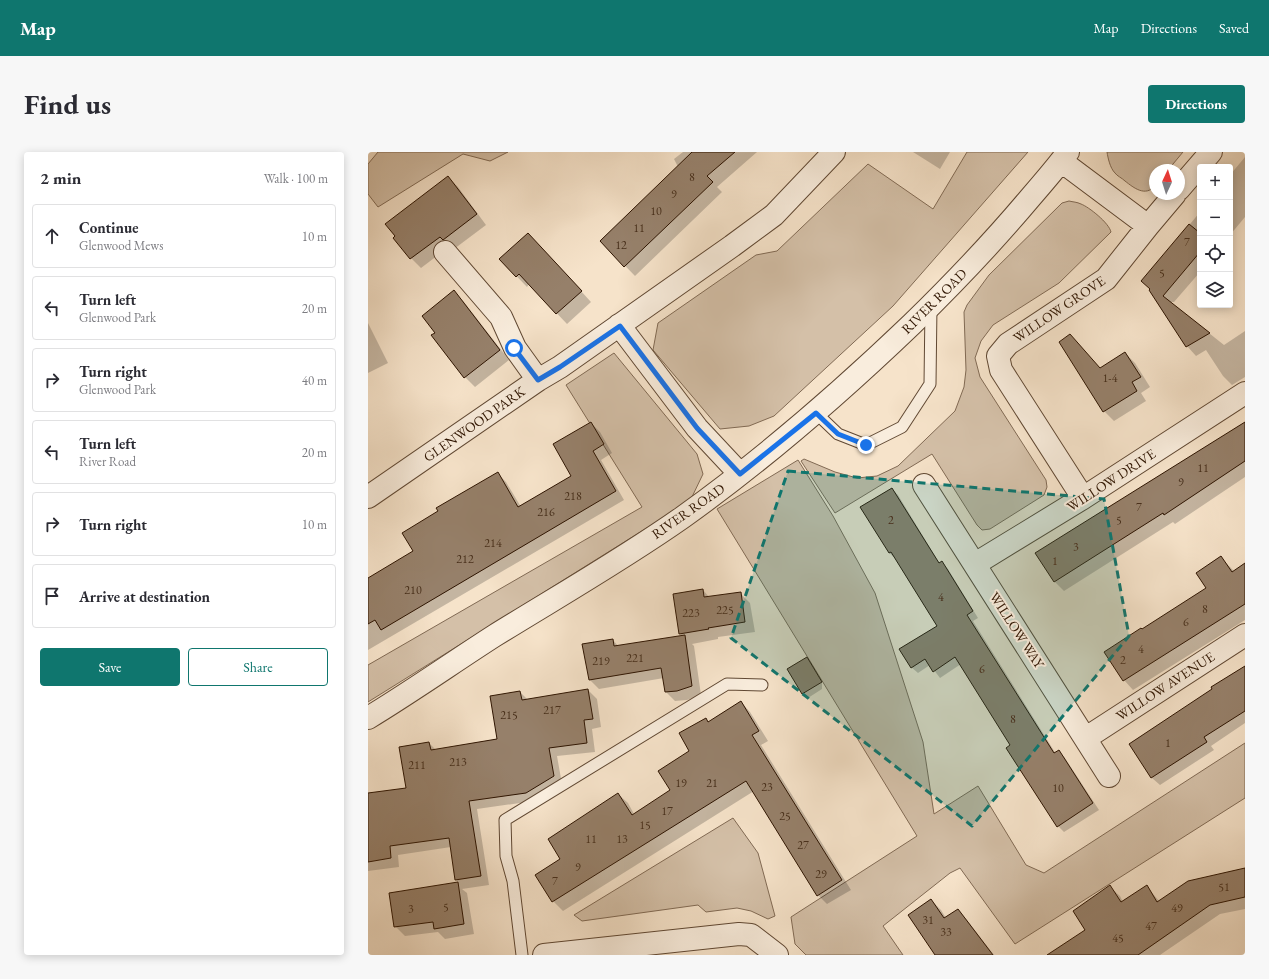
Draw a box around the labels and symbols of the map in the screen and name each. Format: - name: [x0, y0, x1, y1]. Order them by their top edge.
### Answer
- north arrow: [1149, 164, 1185, 200]
- house number: 8: [689, 169, 695, 185]
- house number: 9: [671, 186, 677, 202]
- house number: 10: [650, 203, 662, 219]
- house number: 11: [633, 220, 645, 236]
- house number: 7: [1184, 234, 1190, 250]
- house number: 12: [615, 237, 627, 253]
- street label: RIVER ROAD: [897, 264, 971, 338]
- house number: 5: [1159, 265, 1165, 281]
- street label: WILLOW GROVE: [1009, 271, 1109, 347]
- route start: [505, 339, 523, 357]
- house number: 1-4: [1103, 370, 1118, 386]
- street label: GLENWOOD PARK: [420, 382, 529, 466]
- route end: [857, 436, 875, 454]
- street label: WILLOW DRIVE: [1063, 445, 1159, 515]
- house number: 11: [1197, 460, 1209, 476]
- house number: 9: [1178, 474, 1184, 490]
- street label: RIVER ROAD: [648, 479, 728, 543]
- house number: 218: [564, 488, 582, 504]
- house number: 7: [1136, 499, 1142, 515]
- house number: 216: [537, 504, 555, 520]
- house number: 2: [888, 512, 894, 528]
- house number: 5: [1116, 512, 1122, 528]
- house number: 214: [484, 535, 502, 551]
- house number: 3: [1073, 539, 1079, 555]
- house number: 212: [456, 551, 474, 567]
- house number: 1: [1052, 553, 1058, 569]
- house number: 210: [404, 582, 422, 598]
- street label: WILLOW WAY: [986, 588, 1049, 672]
- house number: 4: [938, 589, 944, 605]
- house number: 8: [1202, 601, 1208, 617]
- house number: 225: [716, 602, 734, 618]
- house number: 223: [682, 605, 700, 621]
- house number: 6: [1183, 614, 1189, 630]
- house number: 4: [1138, 641, 1144, 657]
- street label: WILLOW AVENUE: [1112, 647, 1218, 725]
- house number: 221: [626, 650, 644, 666]
- house number: 2: [1120, 652, 1126, 668]
- house number: 219: [592, 653, 610, 669]
- house number: 6: [979, 661, 985, 677]
- house number: 217: [543, 702, 561, 718]
- house number: 215: [500, 707, 518, 723]
- house number: 8: [1010, 711, 1016, 727]
- house number: 1: [1165, 735, 1171, 751]
- house number: 213: [449, 754, 467, 770]
- house number: 211: [408, 757, 426, 773]
- house number: 19: [675, 775, 687, 791]
- house number: 21: [706, 775, 718, 791]
- house number: 23: [761, 779, 773, 795]
- house number: 10: [1052, 780, 1064, 796]
- house number: 17: [661, 803, 673, 819]
- house number: 25: [779, 808, 791, 824]
- house number: 15: [639, 817, 651, 833]
- house number: 11: [585, 831, 597, 847]
- house number: 13: [616, 831, 628, 847]
- house number: 27: [797, 837, 809, 853]
- house number: 9: [575, 859, 581, 875]
- house number: 29: [815, 866, 827, 882]
- house number: 7: [552, 873, 558, 889]
- house number: 51: [1218, 879, 1230, 895]
- house number: 5: [443, 899, 449, 915]
- house number: 49: [1171, 900, 1183, 916]
- house number: 3: [408, 901, 414, 917]
- house number: 31: [922, 912, 934, 928]
- house number: 47: [1145, 918, 1157, 934]
- house number: 33: [940, 924, 952, 940]
- house number: 45: [1112, 930, 1124, 946]

